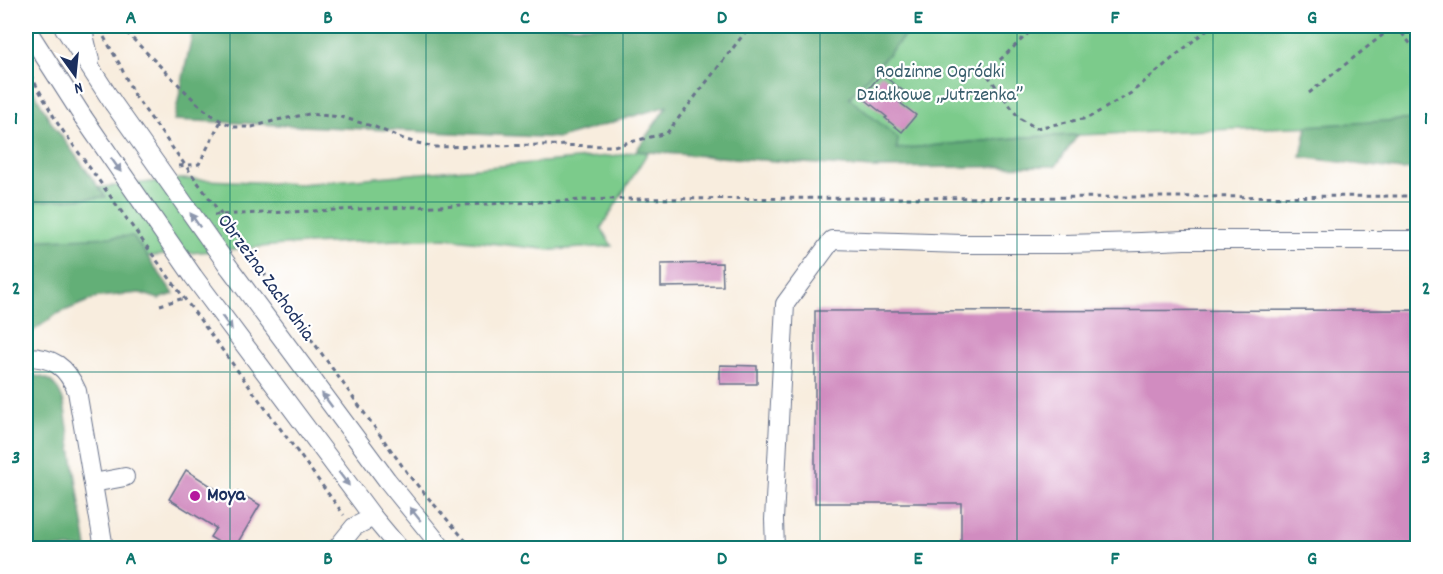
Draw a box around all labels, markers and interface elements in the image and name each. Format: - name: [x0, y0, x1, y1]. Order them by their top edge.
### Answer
- text: A: [126, 5, 137, 33]
- text: B: [323, 5, 333, 33]
- text: C: [520, 5, 530, 33]
- text: D: [717, 5, 728, 33]
- text: E: [913, 5, 923, 33]
- text: F: [1111, 5, 1121, 33]
- text: G: [1307, 5, 1317, 33]
- north arrow: [45, 45, 105, 105]
- park label: Rodzinne Ogródki Działkowe „Jutrzenka”: [857, 59, 1023, 110]
- text: N: [71, 75, 85, 99]
- text: 1: [14, 106, 18, 134]
- text: 1: [1424, 106, 1428, 134]
- one-way arrow: [110, 157, 122, 173]
- street label: Obrzeżna Zachodnia: [209, 209, 321, 348]
- one-way arrow: [189, 212, 201, 228]
- text: 2: [12, 276, 20, 304]
- text: 2: [1422, 276, 1430, 304]
- one-way arrow: [221, 315, 234, 331]
- one-way arrow: [321, 392, 333, 408]
- text: 3: [12, 445, 20, 473]
- text: 3: [1422, 445, 1430, 473]
- one-way arrow: [338, 471, 350, 487]
- place label: Moya: [207, 482, 246, 510]
- marker: Moya: [188, 489, 202, 503]
- one-way arrow: [408, 506, 421, 522]
- text: A: [126, 546, 137, 574]
- text: B: [323, 546, 333, 574]
- text: C: [520, 546, 530, 574]
- text: D: [717, 546, 728, 574]
- text: E: [913, 546, 923, 574]
- text: F: [1111, 546, 1121, 574]
- text: G: [1307, 546, 1317, 574]

